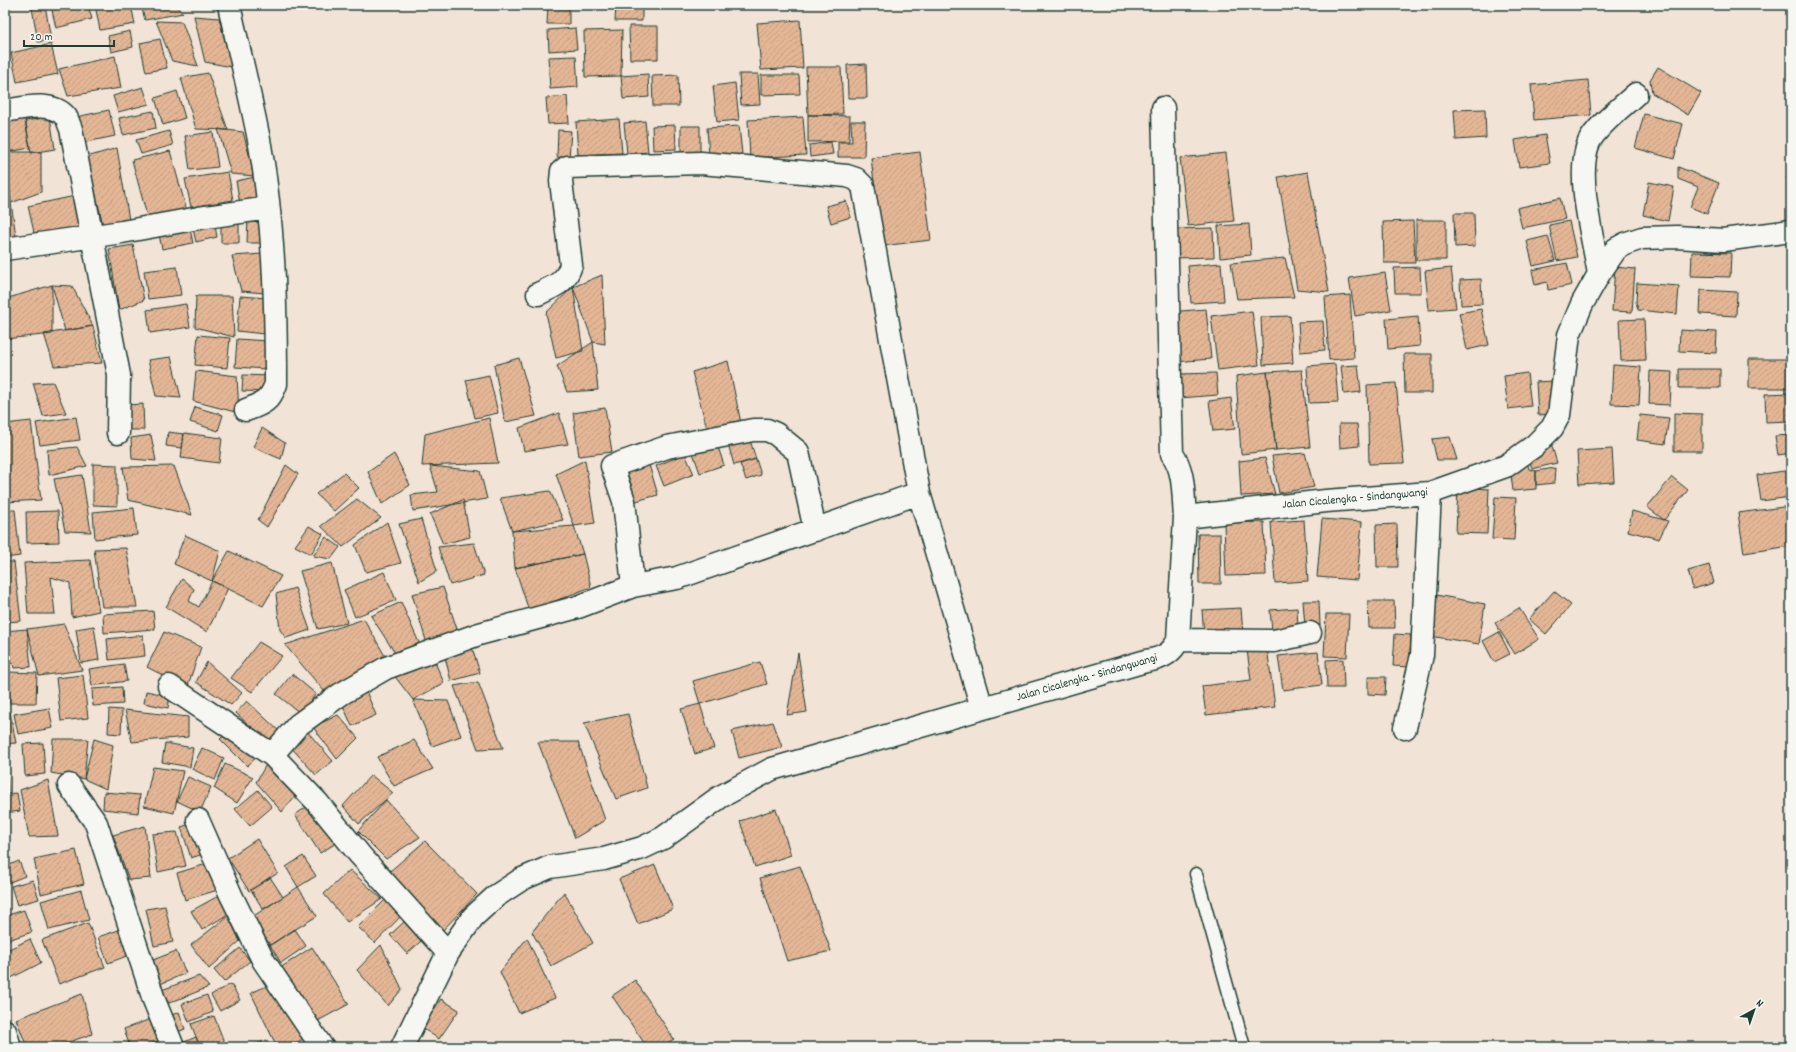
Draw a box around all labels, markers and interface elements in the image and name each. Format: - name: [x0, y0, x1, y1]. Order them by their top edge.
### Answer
- scale bar: [24, 22, 114, 48]
- text: 20 m: [30, 29, 53, 46]
- street label: Jalan Cicalengka - Sindangwangi: [1282, 484, 1428, 514]
- street label: Jalan Cicalengka - Sindangwangi: [1015, 650, 1159, 706]
- north arrow: [1734, 990, 1774, 1030]
- text: N: [1752, 996, 1767, 1012]

